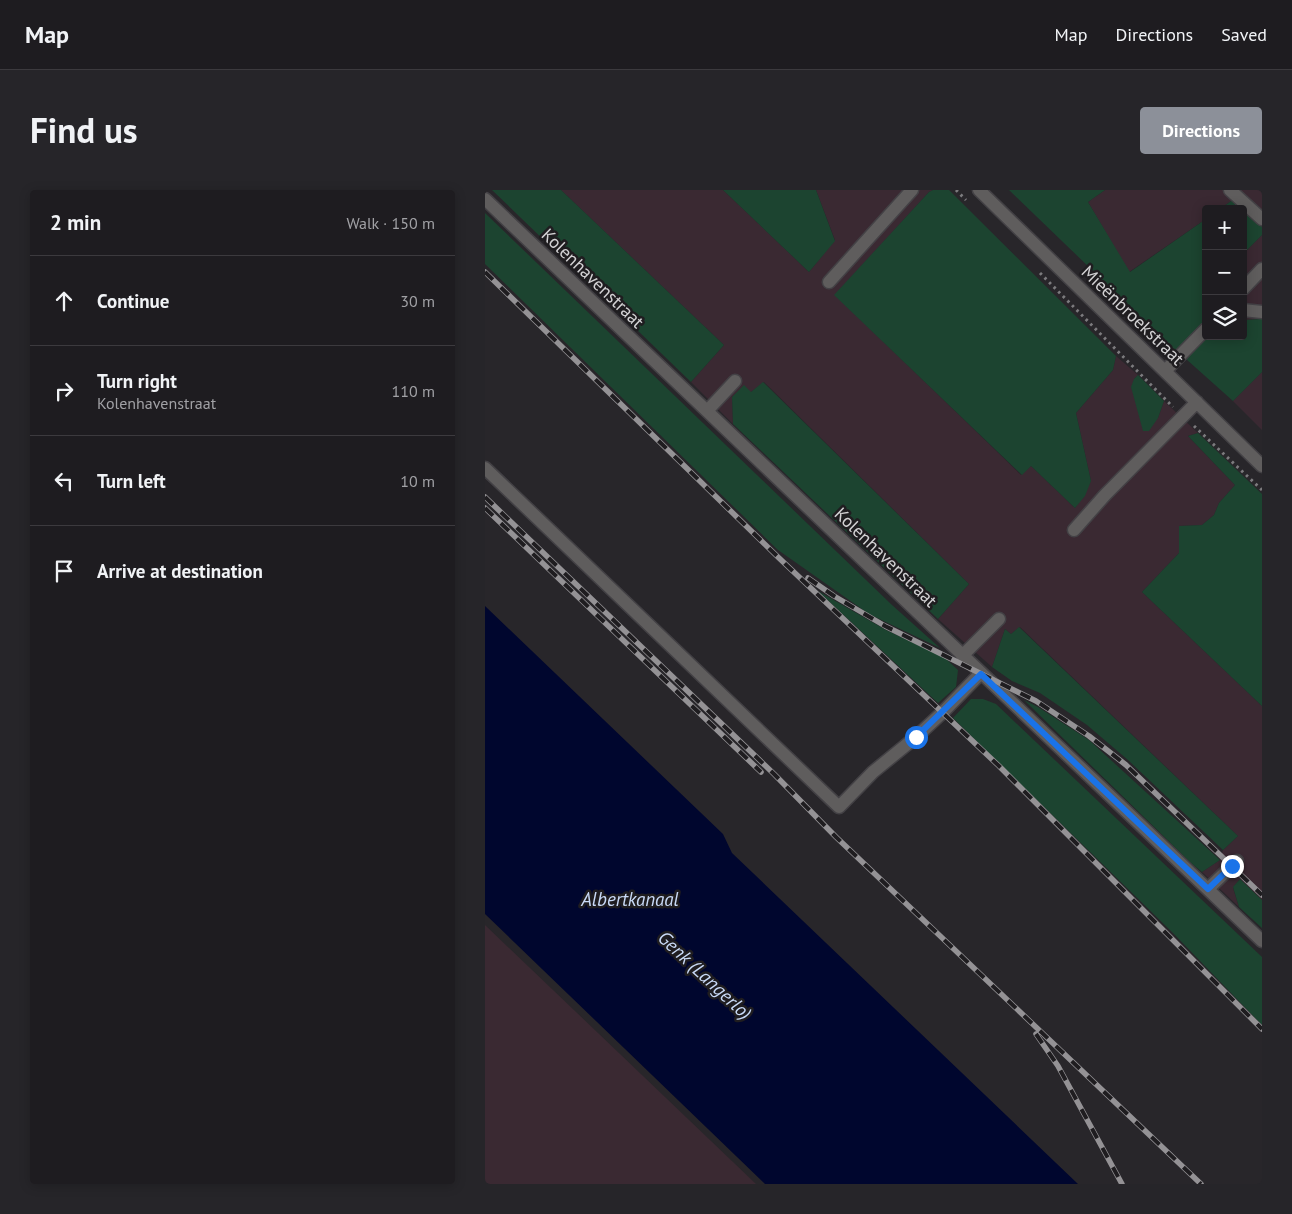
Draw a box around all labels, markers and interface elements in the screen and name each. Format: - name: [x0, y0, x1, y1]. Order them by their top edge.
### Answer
- text: Map: [25, 19, 69, 50]
- text: Map: [1055, 23, 1087, 46]
- text: Directions: [1115, 23, 1193, 46]
- text: Saved: [1221, 23, 1267, 46]
- text: Find us: [30, 107, 138, 153]
- button: Directions: [1140, 107, 1262, 154]
- map controls: [1202, 205, 1247, 340]
- button: +: [1202, 205, 1247, 250]
- text: 2 min: [50, 209, 101, 236]
- text: Walk · 150 m: [346, 213, 435, 233]
- street label: Kolenhavenstraat: [537, 223, 649, 333]
- button: −: [1202, 250, 1247, 295]
- street label: Mieënbroekstraat: [1077, 260, 1189, 370]
- icon: ahead: [50, 287, 78, 315]
- text: Continue: [97, 289, 169, 313]
- text: 30 m: [400, 291, 435, 311]
- button: layers: [1202, 295, 1247, 340]
- text: Turn right: [97, 369, 177, 393]
- icon: right: [50, 377, 78, 405]
- text: 110 m: [392, 381, 435, 401]
- text: Kolenhavenstraat: [97, 393, 216, 413]
- icon: left: [50, 467, 78, 495]
- text: Turn left: [97, 469, 166, 493]
- text: 10 m: [400, 471, 435, 491]
- street label: Kolenhavenstraat: [830, 502, 942, 612]
- icon: arrive: [50, 557, 78, 585]
- text: Arrive at destination: [97, 559, 263, 583]
- route start: [905, 726, 928, 749]
- route end: [1221, 855, 1244, 878]
- water label: Albertkanaal: [580, 887, 679, 911]
- water label: Genk (Langerlo): [653, 925, 757, 1025]

